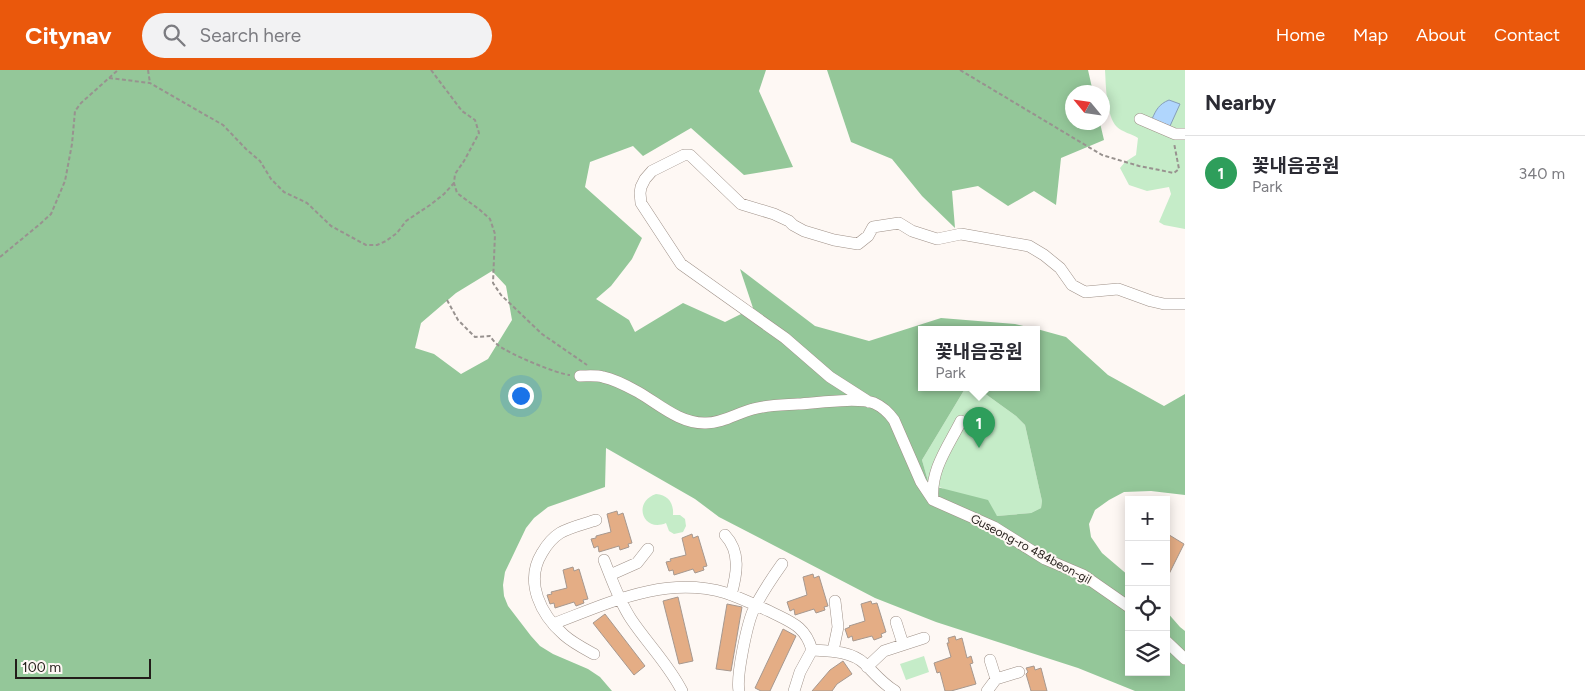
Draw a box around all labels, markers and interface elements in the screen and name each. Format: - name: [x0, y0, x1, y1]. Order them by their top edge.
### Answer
- search box: [142, 13, 492, 58]
- text: Citynav: [25, 21, 112, 50]
- icon: search: [160, 21, 188, 49]
- text: Search here: [200, 24, 301, 47]
- text: Home: [1276, 24, 1325, 46]
- text: Map: [1353, 24, 1388, 46]
- text: About: [1416, 24, 1466, 46]
- text: Contact: [1494, 24, 1560, 46]
- north arrow: [1065, 85, 1110, 130]
- text: Nearby: [1205, 90, 1276, 115]
- text: 꽃내음공원: [1252, 154, 1339, 177]
- text: 1: [1218, 164, 1224, 183]
- text: 340 m: [1519, 164, 1565, 183]
- text: Park: [1252, 177, 1282, 196]
- popup: [918, 326, 1040, 391]
- text: 꽃내음공원: [935, 340, 1023, 363]
- text: Park: [935, 363, 966, 382]
- your location: [508, 383, 534, 409]
- pin: 1: [963, 407, 995, 448]
- map controls: [1125, 496, 1170, 676]
- button: +: [1125, 496, 1170, 541]
- street label: Guseong-ro 484beon-gil: [968, 511, 1094, 587]
- button: −: [1125, 541, 1170, 586]
- button: locate: [1125, 586, 1170, 631]
- button: layers: [1125, 631, 1170, 676]
- scale bar: [15, 656, 151, 679]
- text: 100 m: [22, 659, 61, 676]

